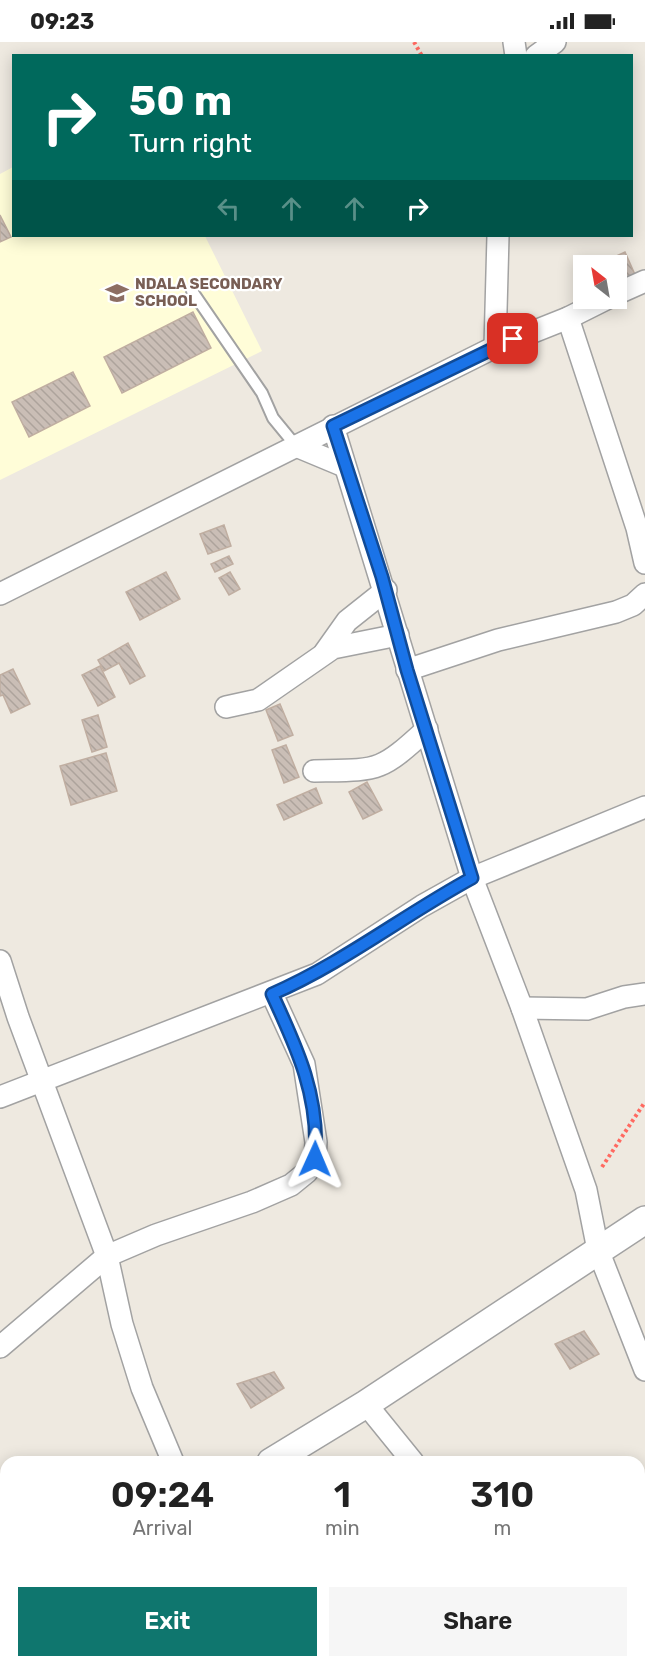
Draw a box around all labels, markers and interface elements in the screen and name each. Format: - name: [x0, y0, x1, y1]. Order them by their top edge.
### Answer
- text: 09:23: [30, 8, 94, 35]
- text: 50 m: [129, 76, 232, 126]
- icon: right: [30, 78, 108, 156]
- text: Turn right: [129, 127, 252, 159]
- icon: left: [212, 192, 245, 225]
- icon: ahead: [275, 192, 308, 225]
- icon: ahead: [338, 192, 371, 225]
- icon: right: [401, 192, 434, 225]
- north arrow: [573, 255, 627, 309]
- map controls: [573, 255, 627, 309]
- place label: NDALA SECONDARY SCHOOL: [135, 275, 282, 310]
- school or university icon: NDALA SECONDARY SCHOOL: [104, 280, 130, 306]
- pin: [487, 313, 538, 364]
- icon: arrive: [496, 322, 529, 355]
- position arrow: [283, 1127, 347, 1191]
- text: 09:24: [111, 1473, 214, 1516]
- text: 1: [334, 1473, 351, 1516]
- text: 310: [470, 1473, 534, 1516]
- text: Arrival: [132, 1516, 192, 1540]
- text: min: [325, 1516, 360, 1540]
- text: m: [493, 1516, 511, 1540]
- button: Exit: [18, 1587, 317, 1656]
- button: Share: [329, 1587, 627, 1656]

